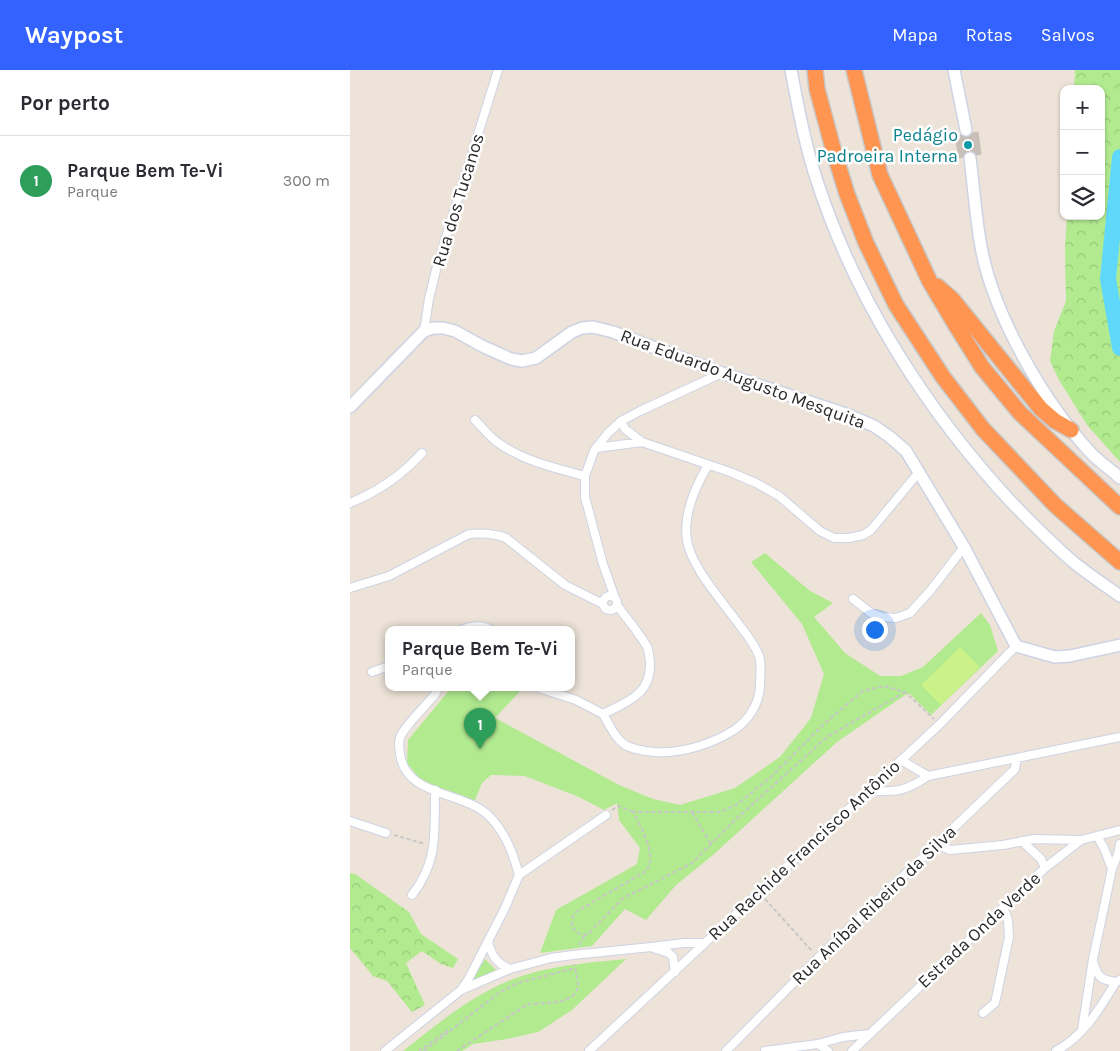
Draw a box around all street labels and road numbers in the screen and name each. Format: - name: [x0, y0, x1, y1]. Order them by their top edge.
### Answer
- street label: Rua dos Tucanos: [427, 131, 489, 269]
- street label: Rua Eduardo Augusto Mesquita: [618, 324, 868, 434]
- street label: Rua Rachide Francisco Antônio: [703, 755, 905, 945]
- street label: Rua Aníbal Ribeiro da Silva: [787, 821, 961, 989]
- street label: Estrada Onda Verde: [913, 867, 1045, 993]

